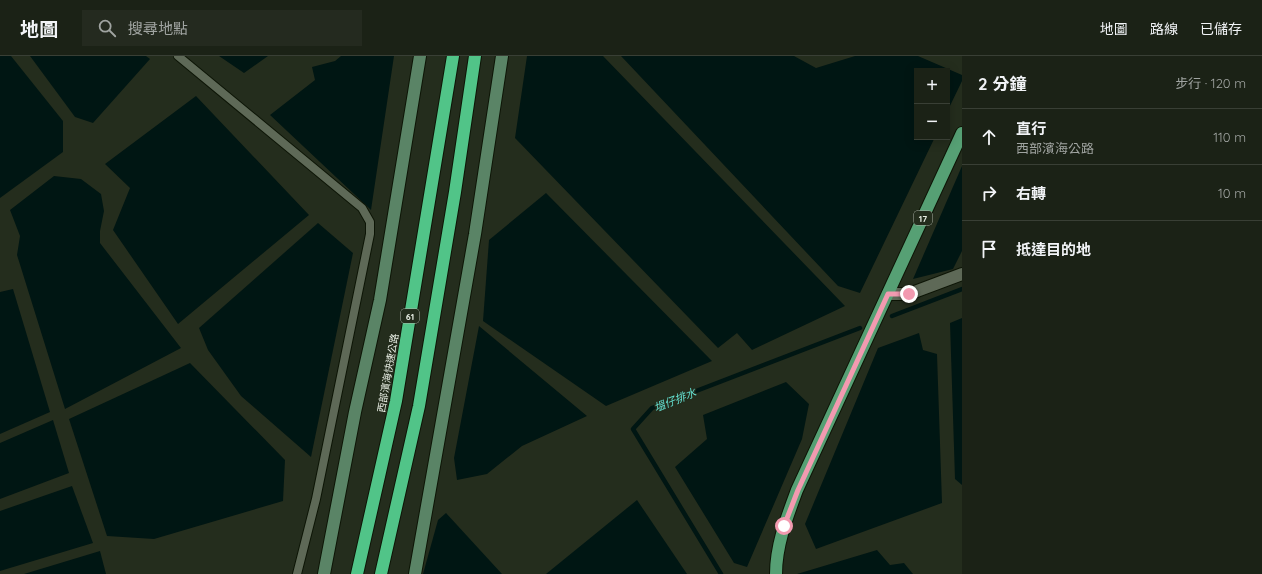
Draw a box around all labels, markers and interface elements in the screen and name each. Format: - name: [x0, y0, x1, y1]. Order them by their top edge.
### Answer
- search box: [82, 10, 362, 46]
- text: 地圖: [20, 17, 58, 41]
- icon: search: [96, 17, 118, 39]
- text: 搜尋地點: [128, 19, 188, 38]
- text: 地圖: [1100, 20, 1128, 38]
- text: 路線: [1150, 20, 1178, 38]
- text: 已儲存: [1200, 20, 1242, 38]
- map controls: [914, 68, 950, 140]
- button: +: [914, 68, 950, 104]
- text: 2 分鐘: [978, 73, 1026, 94]
- text: 步行 · 120 m: [1175, 75, 1246, 91]
- button: −: [914, 104, 950, 140]
- text: 直行: [1016, 119, 1046, 138]
- icon: ahead: [978, 126, 1000, 148]
- text: 110 m: [1213, 129, 1246, 145]
- text: 西部濱海公路: [1016, 140, 1094, 156]
- icon: right: [978, 182, 1000, 204]
- text: 右轉: [1016, 184, 1046, 203]
- text: 10 m: [1218, 185, 1246, 201]
- road number: 17: [914, 211, 932, 225]
- icon: arrive: [978, 238, 1000, 260]
- text: 抵達目的地: [1016, 240, 1091, 259]
- route end: [900, 285, 918, 303]
- road number: 61: [401, 309, 419, 323]
- street label: 西部濱海快速公路: [375, 332, 401, 414]
- water label: 塭仔排水: [652, 385, 699, 415]
- route start: [775, 517, 793, 535]

